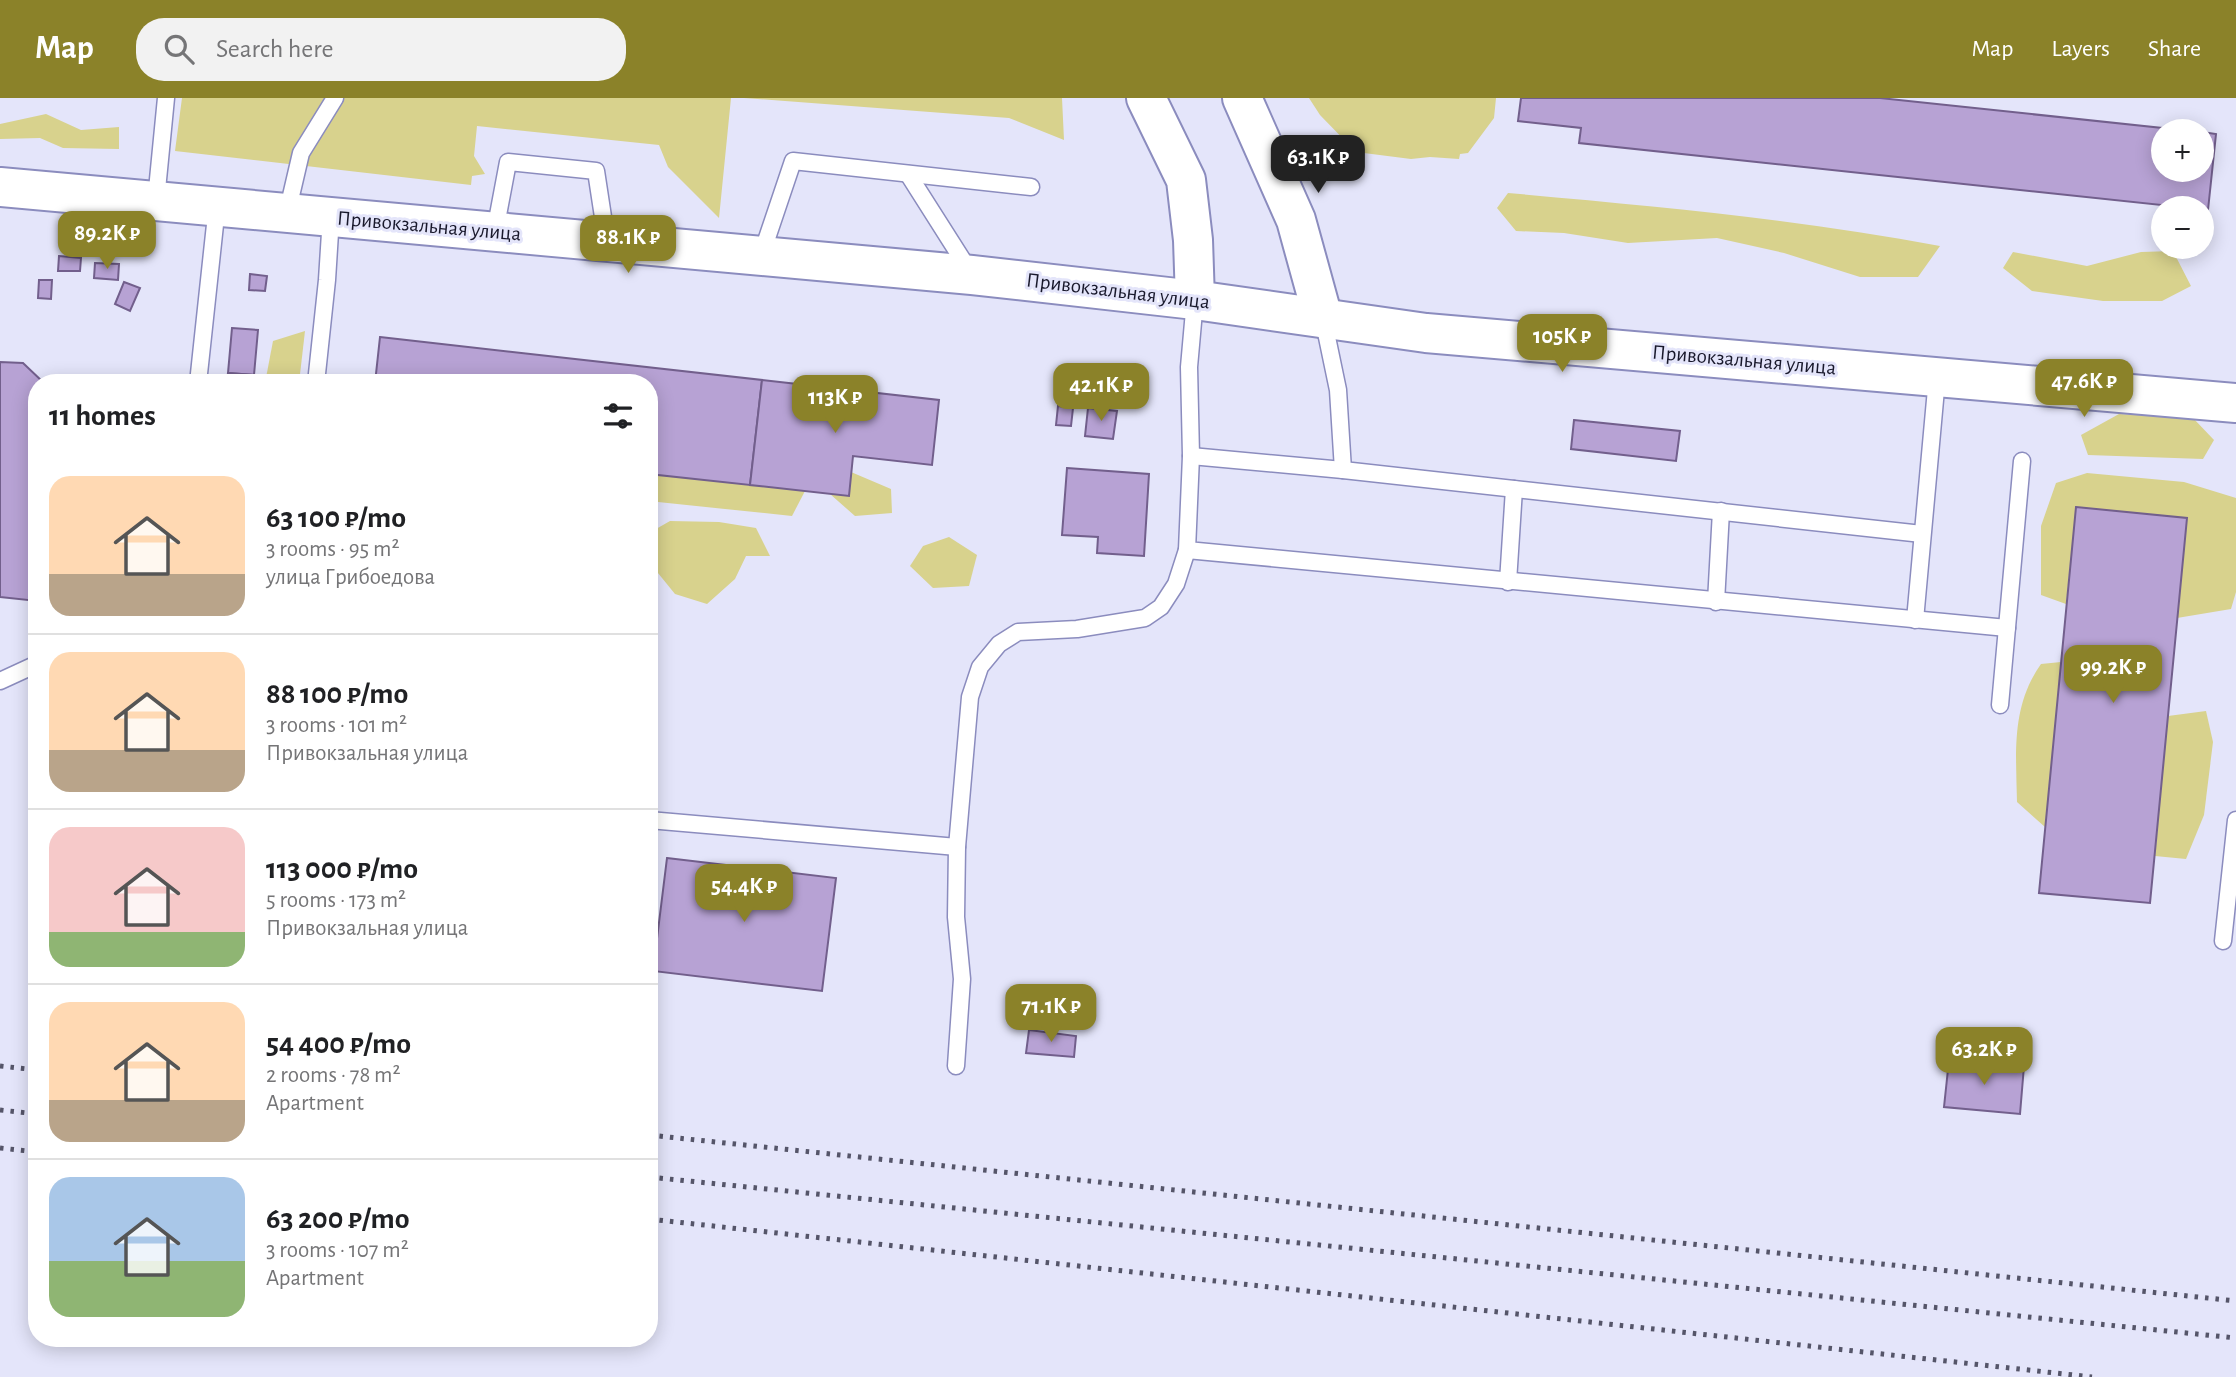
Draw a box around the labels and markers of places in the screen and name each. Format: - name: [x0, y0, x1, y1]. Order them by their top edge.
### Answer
- pin: 63.1K ₽: [1253, 136, 1383, 195]
- pin: 89.2K ₽: [42, 212, 172, 271]
- pin: 88.1K ₽: [563, 216, 693, 275]
- pin: 105K ₽: [1505, 314, 1619, 374]
- pin: 47.6K ₽: [2019, 360, 2149, 419]
- pin: 42.1K ₽: [1036, 364, 1166, 423]
- pin: 113K ₽: [778, 376, 892, 435]
- pin: 99.2K ₽: [2048, 646, 2178, 705]
- pin: 54.4K ₽: [679, 864, 809, 924]
- pin: 71.1K ₽: [986, 984, 1116, 1044]
- pin: 63.2K ₽: [1919, 1028, 2049, 1087]

